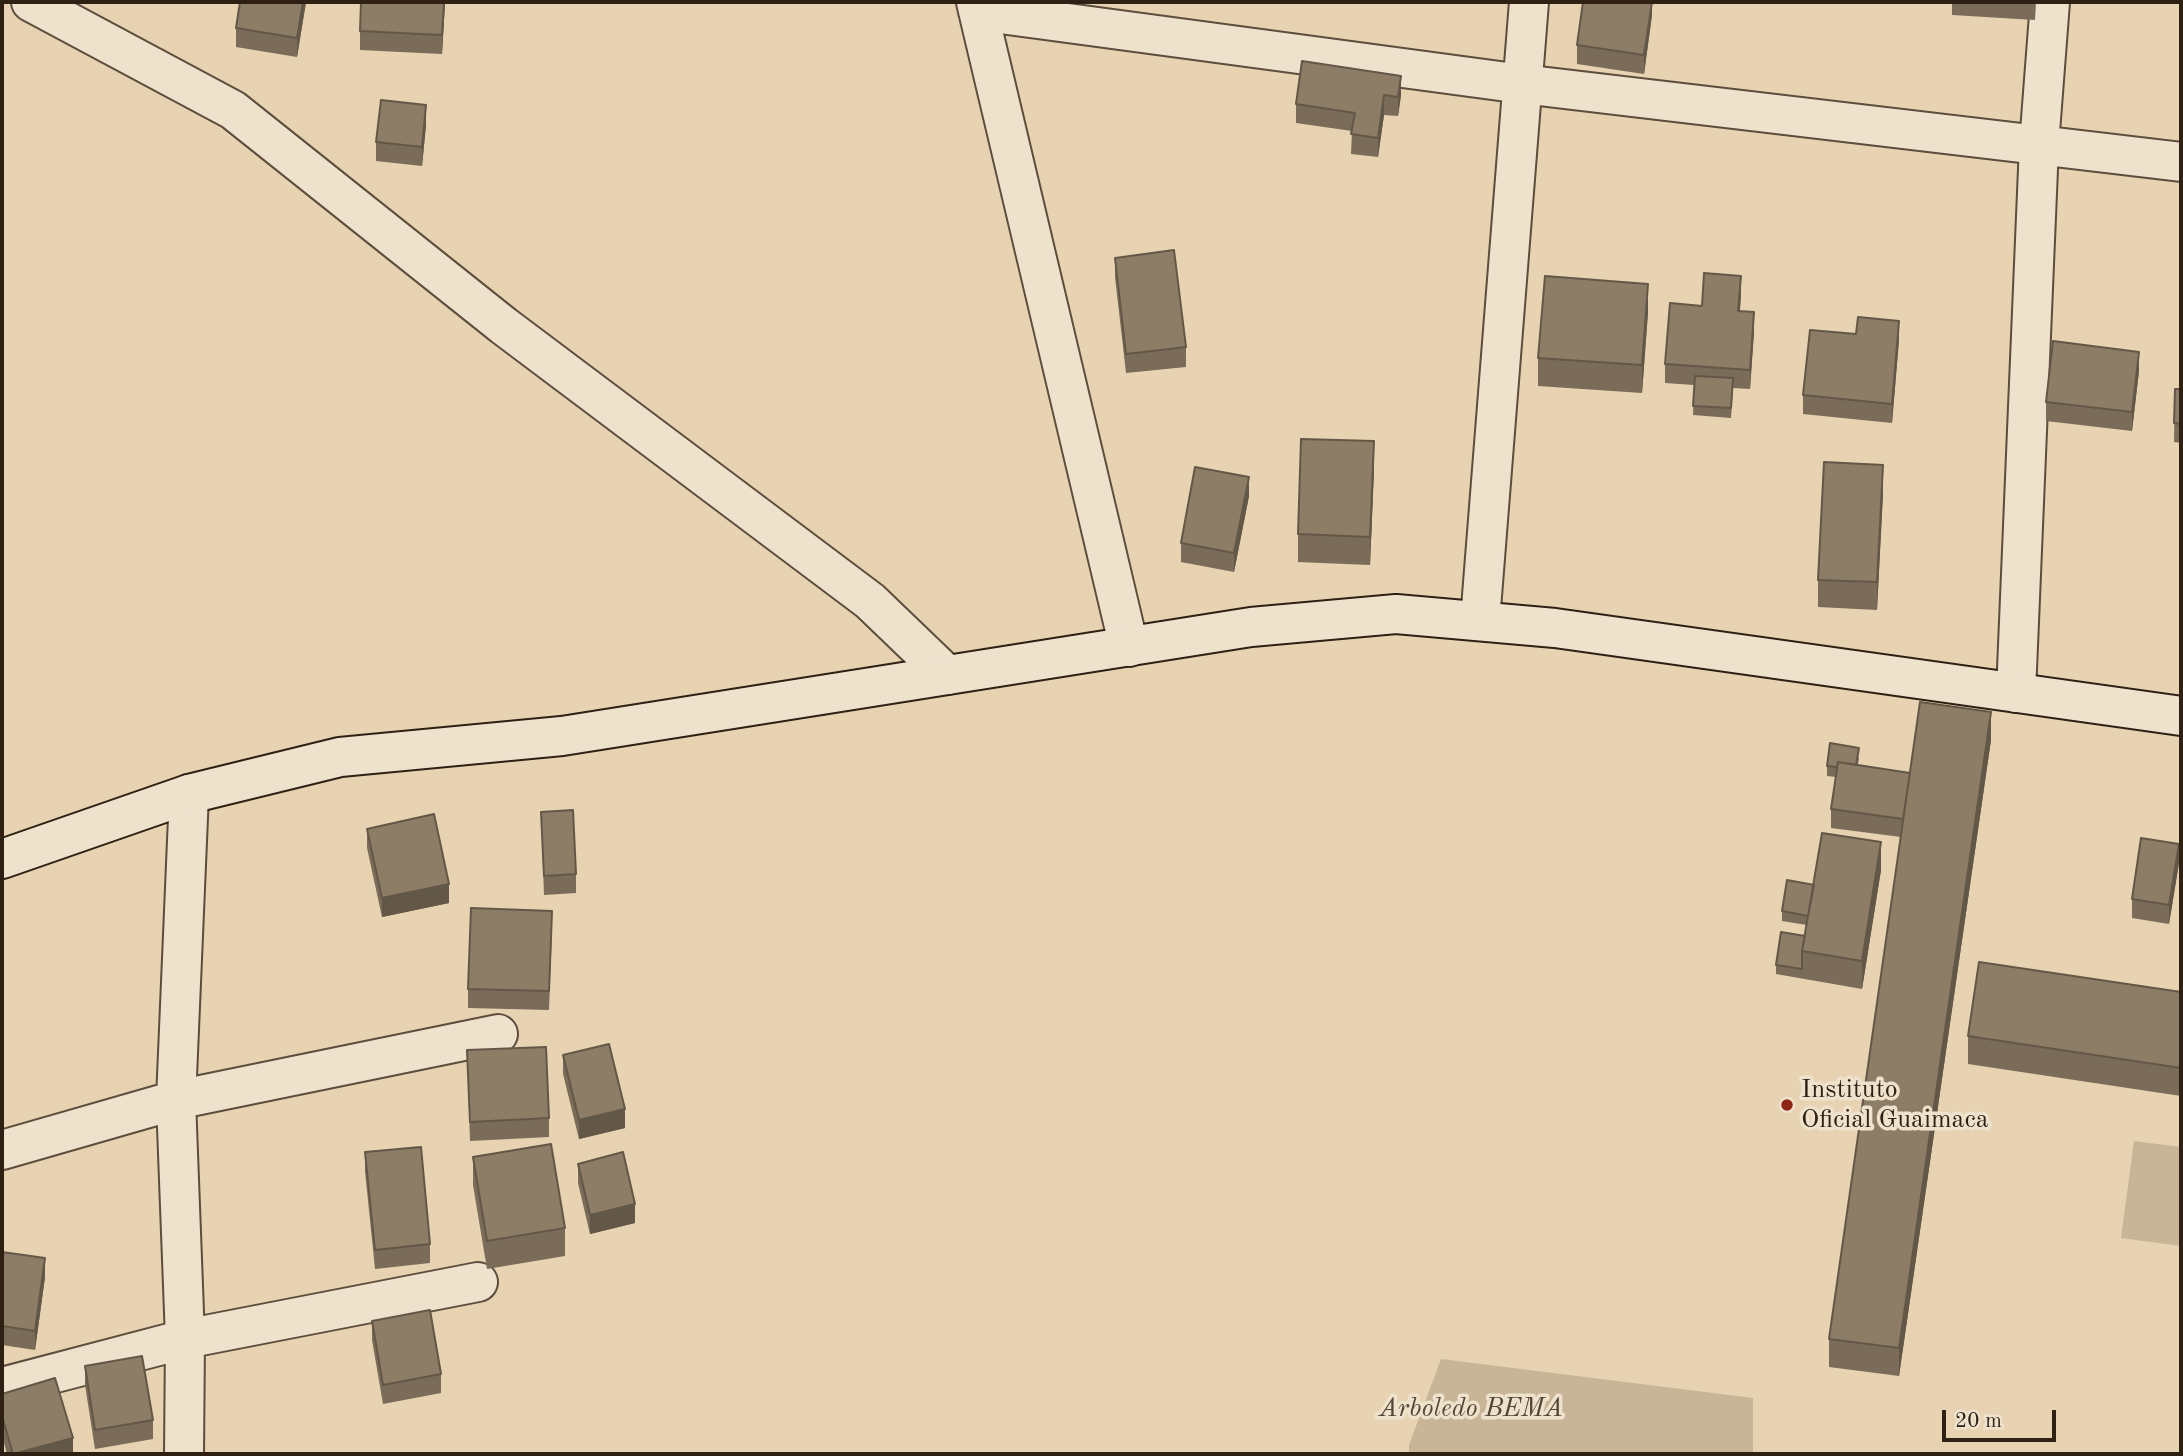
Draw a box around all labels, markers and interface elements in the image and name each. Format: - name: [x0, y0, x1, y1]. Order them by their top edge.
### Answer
- place label: Instituto Oficial Guaimaca: [1801, 1074, 1989, 1136]
- marker: Instituto Oficial Guaimaca: [1779, 1097, 1795, 1113]
- park label: Arboledo BEMA: [1379, 1393, 1563, 1425]
- scale bar: [1945, 1396, 2059, 1440]
- text: 20 m: [1955, 1411, 2002, 1432]

